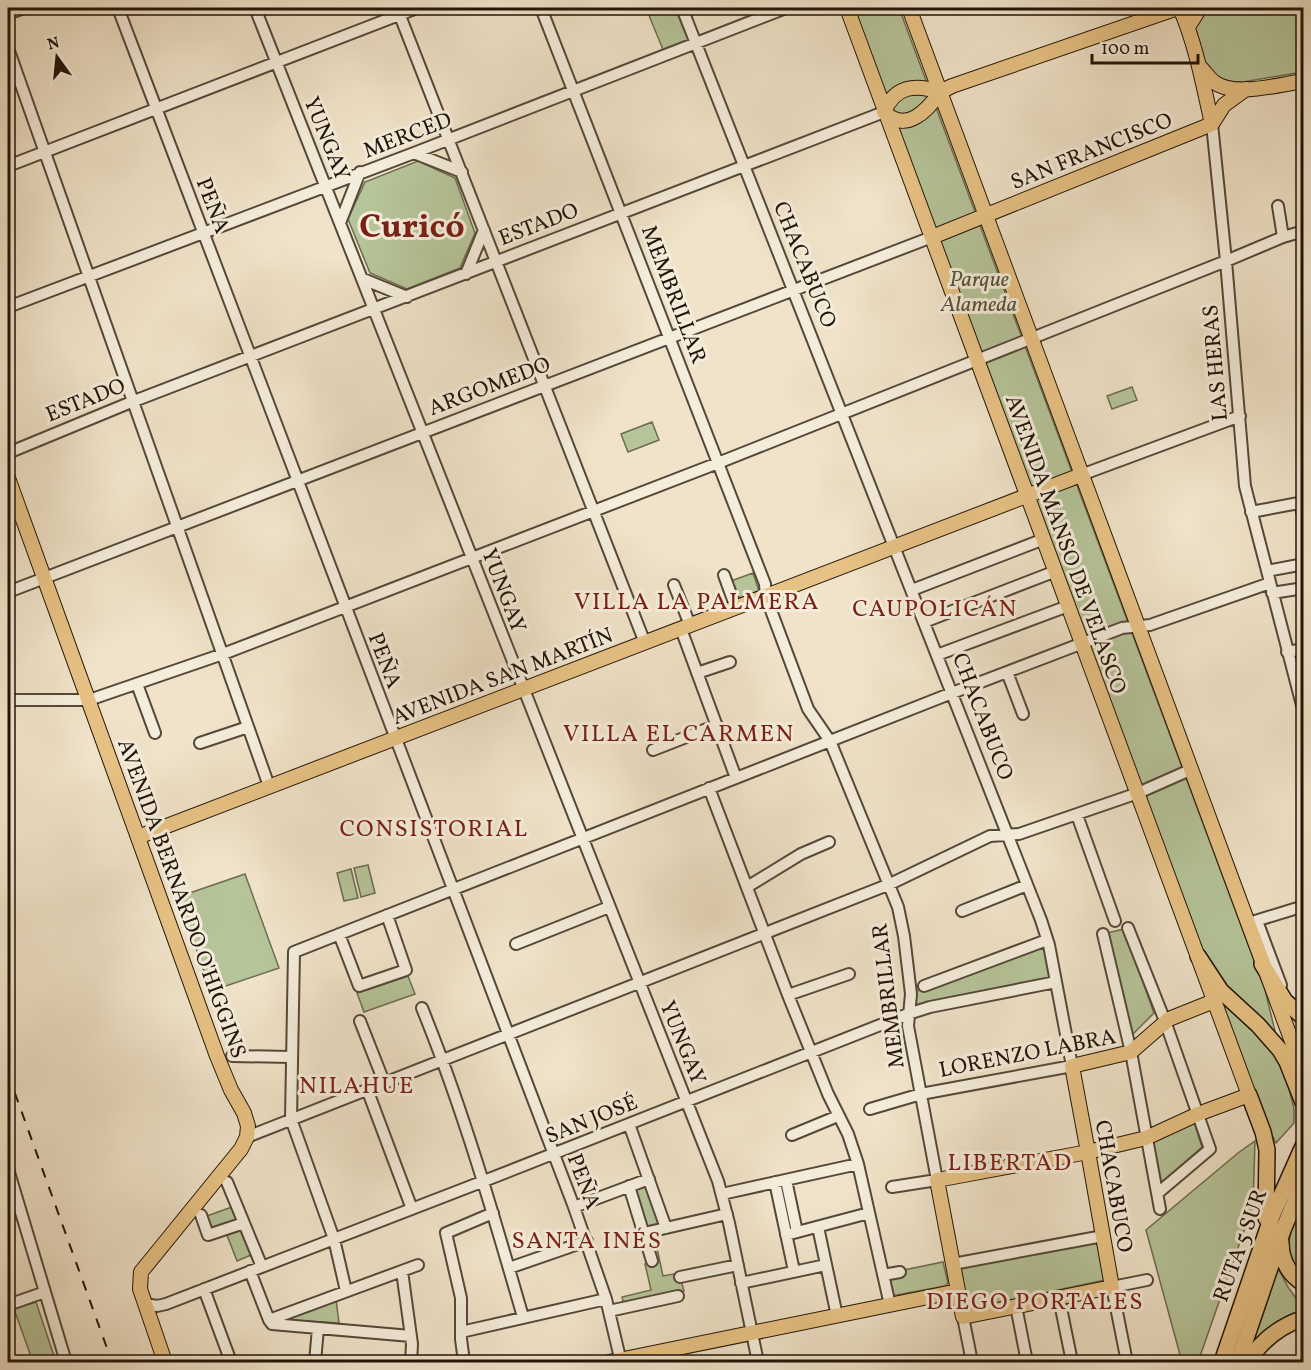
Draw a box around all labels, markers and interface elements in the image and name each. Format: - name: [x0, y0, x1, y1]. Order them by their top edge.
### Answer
- north arrow: [27, 27, 87, 87]
- scale bar: [1092, 27, 1198, 65]
- text: N: [45, 32, 62, 57]
- text: 100 m: [1101, 37, 1150, 62]
- street label: YUNGAY: [295, 92, 357, 186]
- street label: MERCED: [359, 105, 457, 167]
- street label: SAN FRANCISCO: [1006, 106, 1177, 199]
- street label: PEÑA: [187, 174, 236, 238]
- street label: ESTADO: [494, 196, 583, 255]
- street label: CHACABUCO: [764, 197, 843, 333]
- district label: Curicó: [359, 205, 465, 252]
- street label: MEMBRILLAR: [632, 221, 713, 369]
- park label: Parque Alameda: [940, 265, 1017, 321]
- street label: LAS HERAS: [1196, 303, 1237, 422]
- street label: ARGOMEDO: [424, 350, 555, 425]
- street label: ESTADO: [41, 371, 130, 431]
- street label: AVENIDA MANSO DE VELASCO: [996, 391, 1133, 699]
- street label: YUNGAY: [472, 544, 533, 638]
- district label: VILLA LA PALMERA: [574, 586, 820, 620]
- district label: CAUPOLICÁN: [852, 593, 1018, 627]
- street label: AVENIDA SAN MARTÍN: [388, 621, 618, 734]
- street label: PEÑA: [359, 629, 408, 693]
- street label: CHACABUCO: [943, 649, 1020, 785]
- district label: VILLA EL CARMEN: [563, 718, 795, 752]
- street label: AVENIDA BERNARDO O'HIGGINS: [108, 735, 253, 1063]
- district label: CONSISTORIAL: [339, 813, 529, 847]
- street label: MEMBRILLAR: [865, 921, 914, 1070]
- street label: YUNGAY: [651, 996, 713, 1090]
- street label: LORENZO LABRA: [936, 1022, 1118, 1087]
- district label: NILAHUE: [299, 1070, 415, 1104]
- street label: SAN JOSÉ: [541, 1088, 643, 1153]
- street label: CHACABUCO: [1086, 1118, 1139, 1255]
- district label: LIBERTAD: [948, 1147, 1072, 1181]
- street label: PEÑA: [558, 1150, 607, 1214]
- street label: RUTA 5 SUR: [1207, 1185, 1276, 1307]
- district label: SANTA INÉS: [512, 1225, 662, 1259]
- district label: DIEGO PORTALES: [926, 1286, 1144, 1320]

